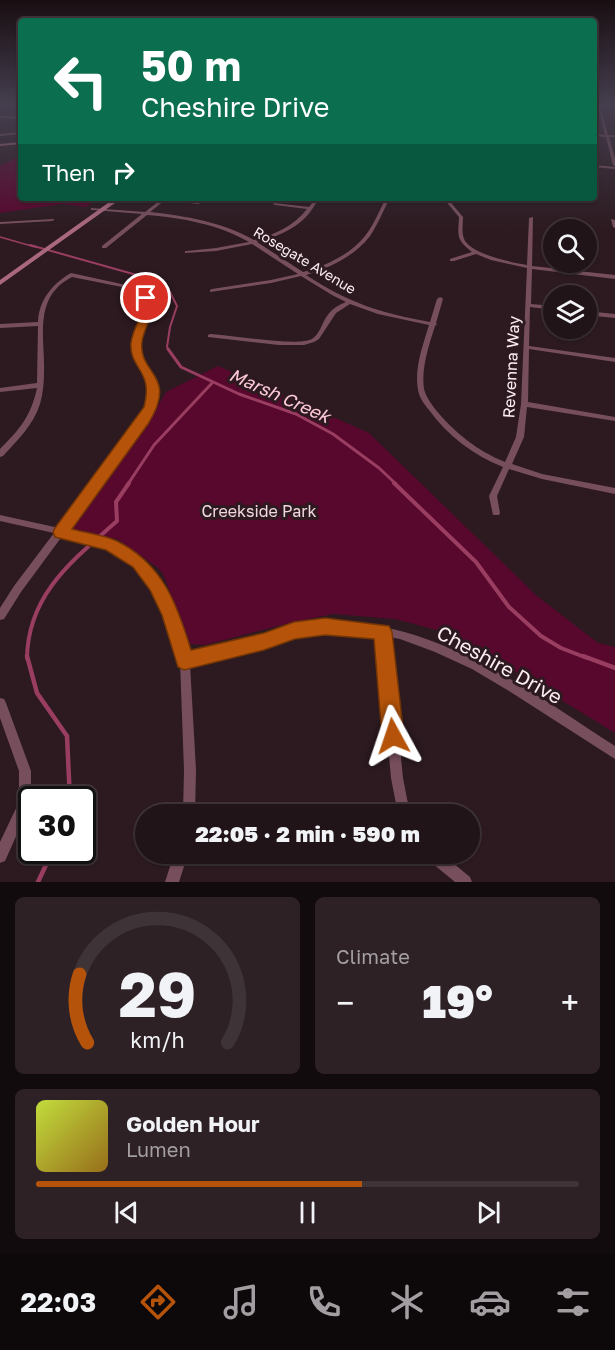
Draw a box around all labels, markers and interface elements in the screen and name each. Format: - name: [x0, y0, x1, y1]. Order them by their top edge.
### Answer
- text: 50 m: [141, 40, 241, 90]
- icon: left: [42, 42, 120, 120]
- text: Cheshire Drive: [141, 91, 329, 123]
- icon: right: [107, 156, 140, 189]
- text: Then: [42, 159, 95, 186]
- map controls: [543, 219, 597, 339]
- button: search: [543, 219, 597, 273]
- street label: Rosegate Avenue: [251, 223, 359, 297]
- pin: [120, 272, 171, 323]
- icon: arrive: [129, 281, 162, 314]
- button: layers: [543, 285, 597, 339]
- street label: Revenna Way: [498, 315, 524, 419]
- water label: Marsh Creek: [226, 363, 335, 428]
- park label: Creekside Park: [201, 501, 317, 521]
- street label: Cheshire Drive: [433, 620, 567, 708]
- position arrow: [361, 704, 425, 768]
- speed limit sign: 30: [18, 786, 96, 864]
- text: 22:05 · 2 min · 590 m: [195, 820, 420, 847]
- text: Climate: [336, 944, 410, 968]
- text: 29: [119, 956, 196, 1031]
- text: 19°: [422, 974, 493, 1028]
- text: −: [336, 983, 354, 1022]
- text: +: [561, 983, 579, 1022]
- text: km/h: [130, 1027, 185, 1053]
- text: Golden Hour: [126, 1110, 260, 1137]
- text: Lumen: [126, 1137, 191, 1161]
- icon: previous: [110, 1196, 143, 1229]
- icon: pause: [291, 1196, 324, 1229]
- icon: next: [472, 1196, 505, 1229]
- icon: directions: [137, 1281, 179, 1323]
- icon: music: [220, 1281, 262, 1323]
- icon: phone: [303, 1281, 345, 1323]
- icon: climate: [386, 1281, 428, 1323]
- icon: car: [469, 1281, 511, 1323]
- icon: filters: [552, 1281, 594, 1323]
- text: 22:03: [21, 1286, 96, 1318]

